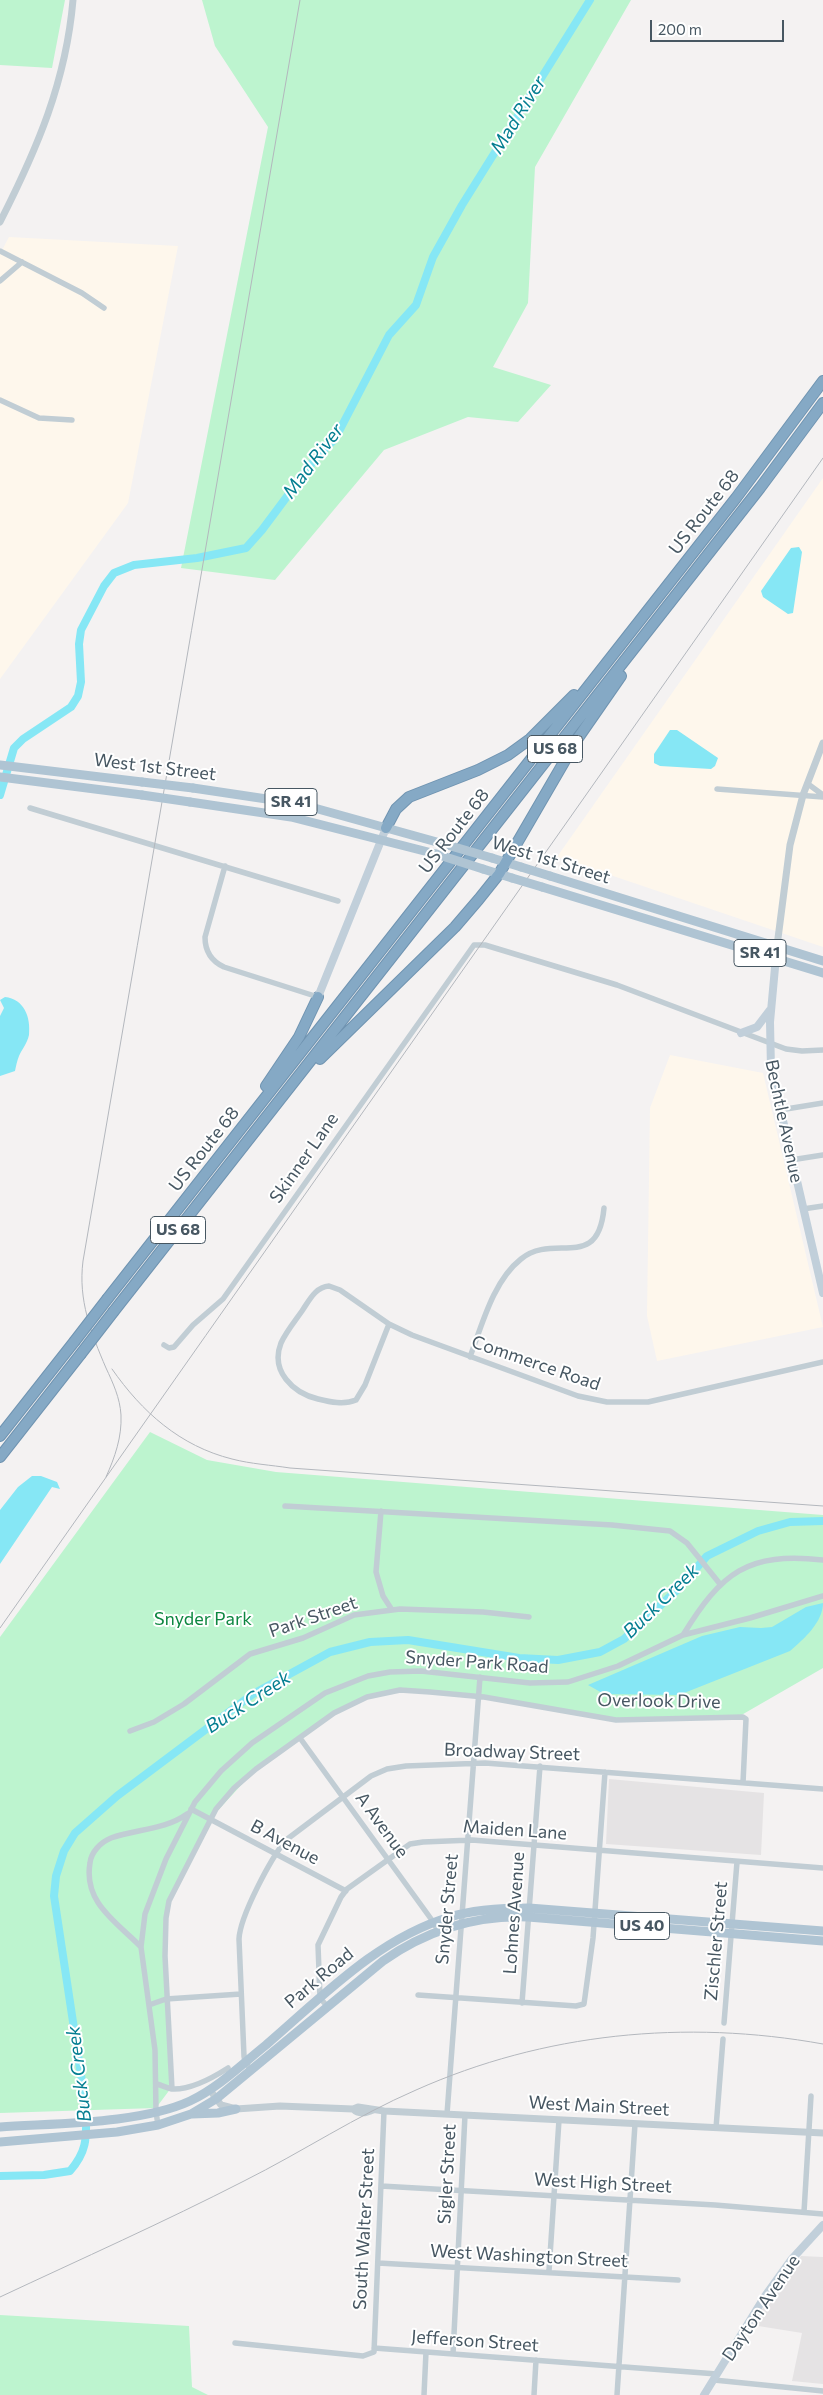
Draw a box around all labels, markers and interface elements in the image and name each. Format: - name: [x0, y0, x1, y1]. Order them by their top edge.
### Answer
- scale bar: [653, 10, 787, 42]
- text: 200 m: [658, 20, 702, 38]
- water label: Mad River: [485, 72, 551, 158]
- water label: Mad River: [278, 419, 348, 503]
- street label: US Route 68: [664, 465, 744, 559]
- road number: US 68: [528, 736, 582, 762]
- street label: West 1st Street: [93, 749, 217, 785]
- street label: US Route 68: [414, 784, 494, 878]
- road number: SR 41: [265, 789, 317, 816]
- street label: West 1st Street: [489, 832, 613, 888]
- road number: SR 41: [734, 940, 786, 966]
- street label: Bechtle Avenue: [760, 1058, 808, 1184]
- street label: US Route 68: [164, 1102, 244, 1196]
- street label: Skinner Lane: [265, 1109, 343, 1207]
- road number: US 68: [150, 1216, 206, 1244]
- street label: Commerce Road: [469, 1331, 603, 1395]
- water label: Buck Creek: [618, 1559, 704, 1643]
- street label: Park Street: [266, 1592, 360, 1642]
- park label: Snyder Park: [154, 1608, 252, 1630]
- street label: Snyder Park Road: [405, 1646, 549, 1678]
- water label: Buck Creek: [201, 1666, 295, 1738]
- street label: Overlook Drive: [597, 1689, 721, 1713]
- street label: Broadway Street: [444, 1739, 580, 1765]
- street label: A Avenue: [351, 1788, 413, 1862]
- street label: B Avenue: [247, 1815, 323, 1869]
- street label: Maiden Lane: [462, 1816, 568, 1844]
- street label: Lohnes Avenue: [499, 1851, 529, 1975]
- street label: Snyder Street: [431, 1853, 463, 1965]
- street label: Zischler Street: [700, 1880, 732, 2002]
- road number: US 40: [614, 1912, 670, 1940]
- street label: Park Road: [280, 1943, 358, 2013]
- water label: Buck Creek: [62, 2025, 96, 2123]
- street label: West Main Street: [528, 2092, 670, 2120]
- street label: Sigler Street: [434, 2123, 460, 2225]
- street label: South Walter Street: [349, 2147, 379, 2311]
- street label: West High Street: [533, 2169, 673, 2197]
- street label: West Washington Street: [429, 2240, 629, 2272]
- street label: Dayton Avenue: [718, 2251, 804, 2365]
- street label: Jefferson Street: [410, 2326, 540, 2356]

